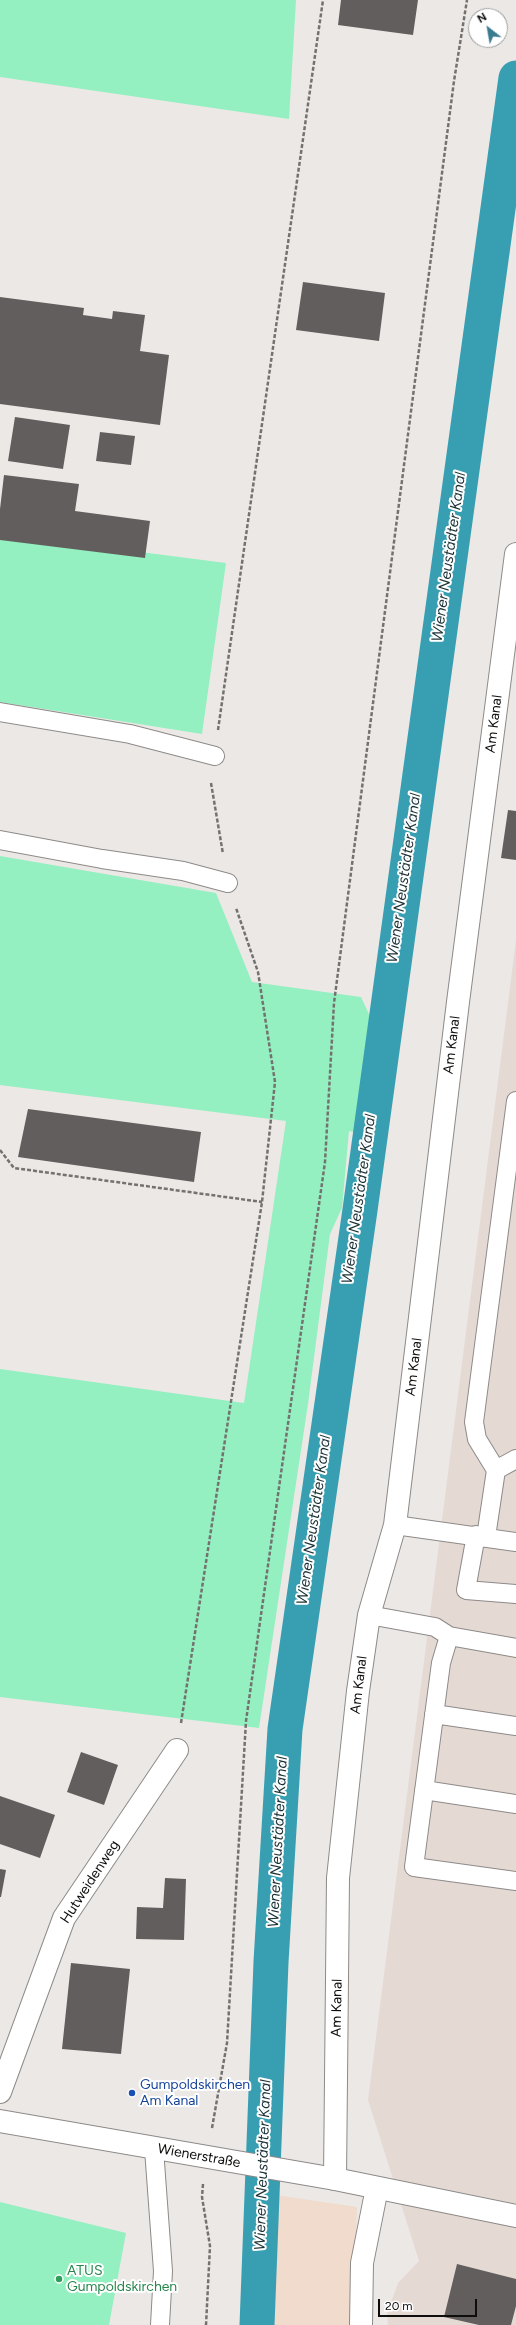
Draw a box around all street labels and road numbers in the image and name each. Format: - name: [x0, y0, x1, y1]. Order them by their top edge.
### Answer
- street label: Am Kanal: [482, 694, 506, 754]
- street label: Am Kanal: [440, 1015, 464, 1075]
- street label: Am Kanal: [402, 1337, 426, 1397]
- street label: Am Kanal: [347, 1655, 371, 1715]
- street label: Hutweidenweg: [57, 1837, 123, 1927]
- street label: Am Kanal: [328, 1979, 346, 2037]
- street label: Wienerstraße: [156, 2140, 242, 2172]

